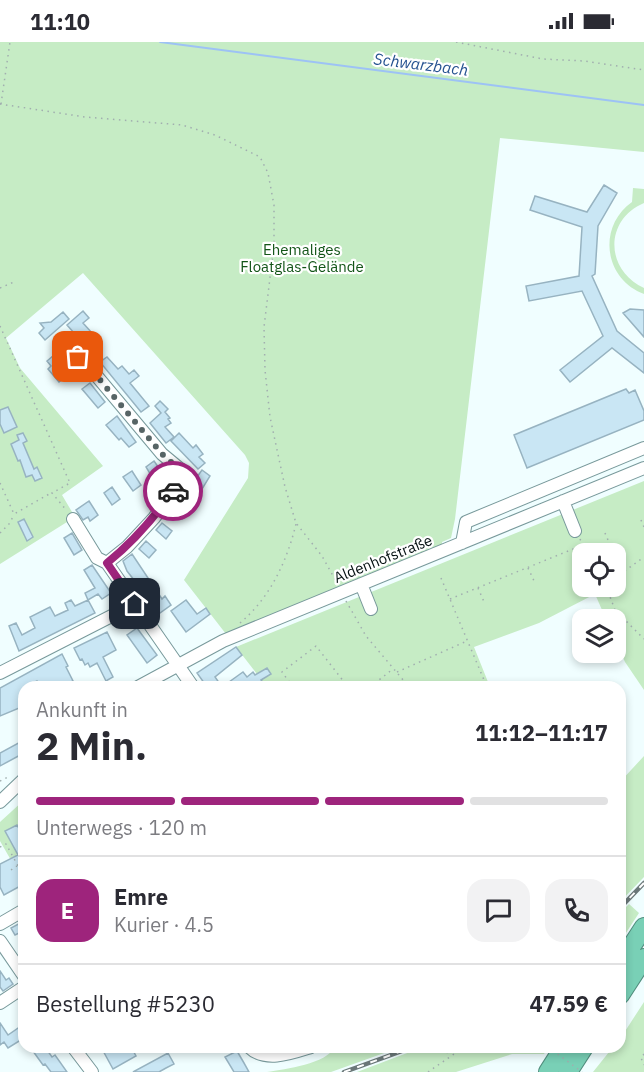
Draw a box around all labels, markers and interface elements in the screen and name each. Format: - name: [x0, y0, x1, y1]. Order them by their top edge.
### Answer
- text: 11:10: [30, 7, 90, 36]
- water label: Schwarzbach: [373, 48, 469, 80]
- park label: Ehemaliges Floatglas-Gelände: [240, 240, 364, 276]
- pin: [52, 331, 103, 382]
- icon: bag: [61, 340, 94, 373]
- courier: [143, 461, 203, 521]
- icon: car: [157, 475, 190, 508]
- street label: Aldenhofstraße: [331, 530, 435, 587]
- map controls: [572, 543, 626, 663]
- button: locate: [572, 543, 626, 597]
- pin: [109, 578, 160, 629]
- icon: home: [118, 587, 151, 620]
- button: layers: [572, 609, 626, 663]
- text: Ankunft in: [36, 696, 128, 723]
- text: 11:12–11:17: [475, 718, 608, 747]
- text: 2 Min.: [36, 720, 147, 771]
- text: Unterwegs · 120 m: [36, 814, 207, 841]
- button: chat: [467, 879, 530, 942]
- button: phone: [545, 879, 608, 942]
- text: Emre: [114, 882, 168, 911]
- text: E: [61, 896, 74, 925]
- text: Kurier · 4.5: [114, 911, 214, 938]
- text: Bestellung #5230: [36, 989, 215, 1018]
- text: 47.59 €: [529, 989, 608, 1018]

